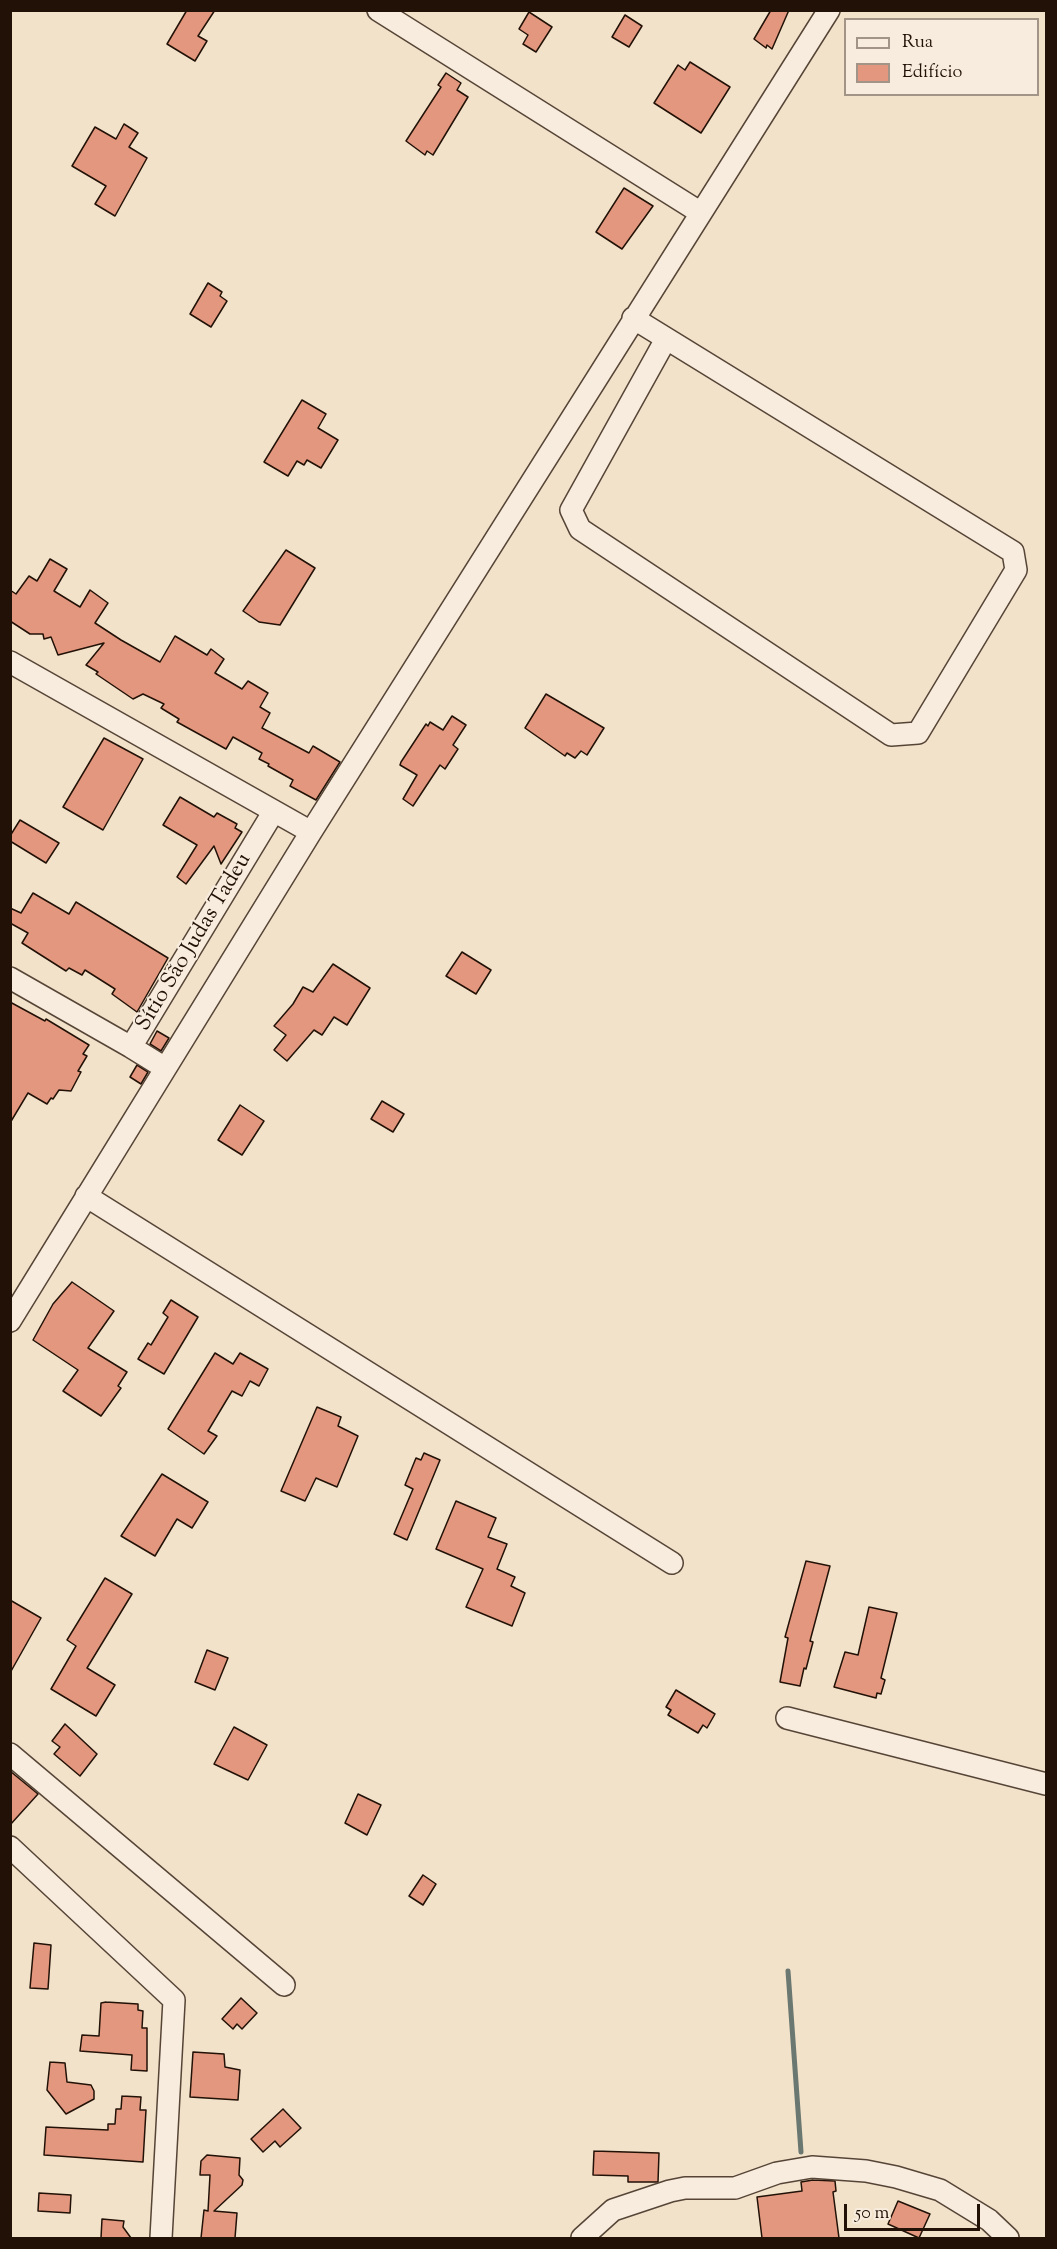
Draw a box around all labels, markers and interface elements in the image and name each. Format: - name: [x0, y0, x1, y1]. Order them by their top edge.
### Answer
- legend: [844, 18, 1039, 96]
- text: Rua: [902, 30, 933, 56]
- text: Edifício: [902, 60, 962, 86]
- street label: Sítio São Judas Tadeu: [131, 849, 259, 1037]
- scale bar: [847, 2192, 984, 2230]
- text: 50 m: [855, 2201, 889, 2227]

